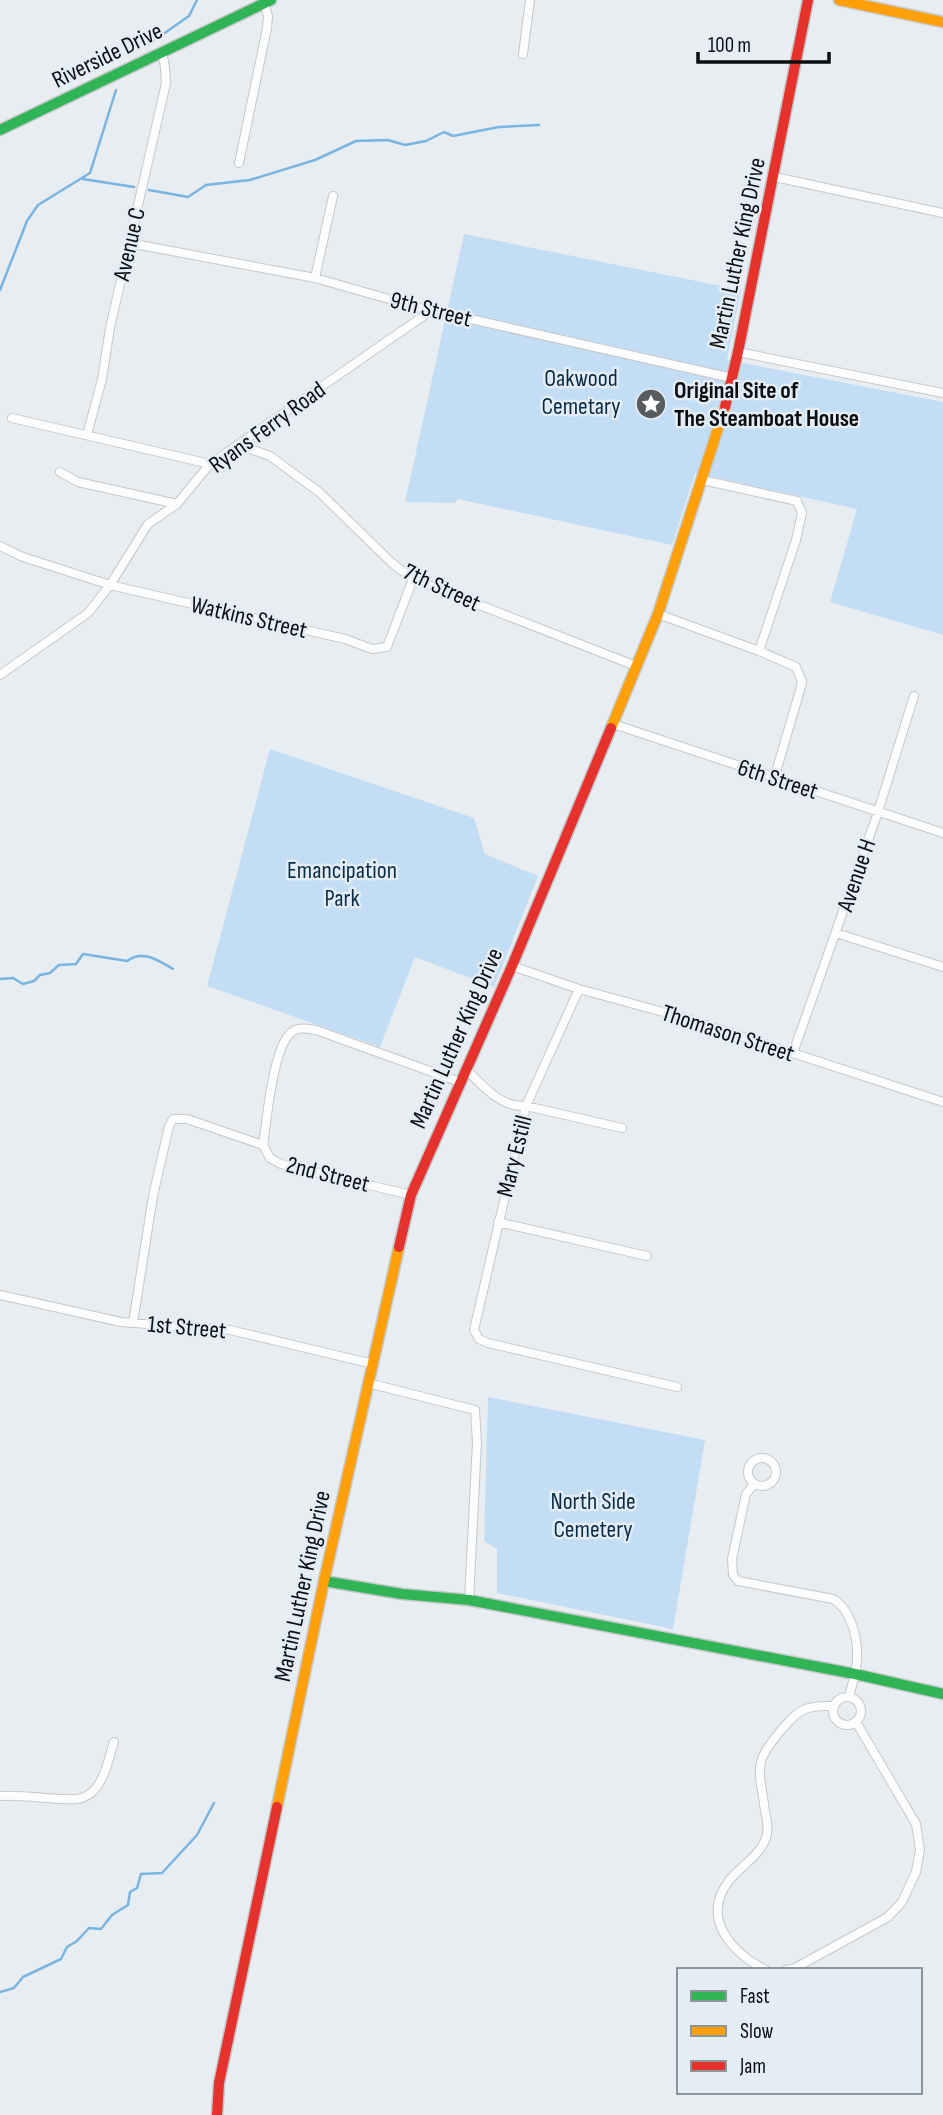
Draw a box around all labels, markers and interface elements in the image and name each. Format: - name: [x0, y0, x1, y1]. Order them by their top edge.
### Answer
- street label: Riverside Drive: [47, 16, 167, 95]
- scale bar: [698, 21, 829, 65]
- text: 100 m: [708, 33, 751, 58]
- street label: Martin Luther King Drive: [703, 155, 772, 351]
- street label: Avenue C: [107, 205, 152, 284]
- street label: 9th Street: [387, 285, 475, 334]
- park label: Oakwood Cemetary: [542, 364, 620, 421]
- street label: Ryans Ferry Road: [203, 375, 331, 479]
- place label: Original Site of The Steamboat House: [674, 376, 859, 433]
- place icon: Original Site of The Steamboat House: [634, 387, 668, 421]
- street label: 7th Street: [399, 557, 485, 618]
- street label: Watkins Street: [188, 590, 310, 645]
- street label: 6th Street: [734, 753, 822, 806]
- street label: Avenue H: [830, 835, 882, 916]
- park label: Emancipation Park: [287, 856, 397, 913]
- street label: Martin Luther King Drive: [404, 944, 509, 1133]
- street label: Thomason Street: [658, 998, 798, 1069]
- street label: Mary Estill: [490, 1112, 539, 1200]
- street label: 2nd Street: [283, 1150, 372, 1199]
- street label: 1st Street: [146, 1310, 227, 1345]
- park label: North Side Cemetery: [550, 1487, 636, 1544]
- street label: Martin Luther King Drive: [268, 1488, 337, 1684]
- legend: [677, 1968, 922, 2094]
- text: Fast: [740, 1984, 770, 2009]
- text: Slow: [740, 2019, 774, 2044]
- text: Jam: [739, 2054, 766, 2079]

